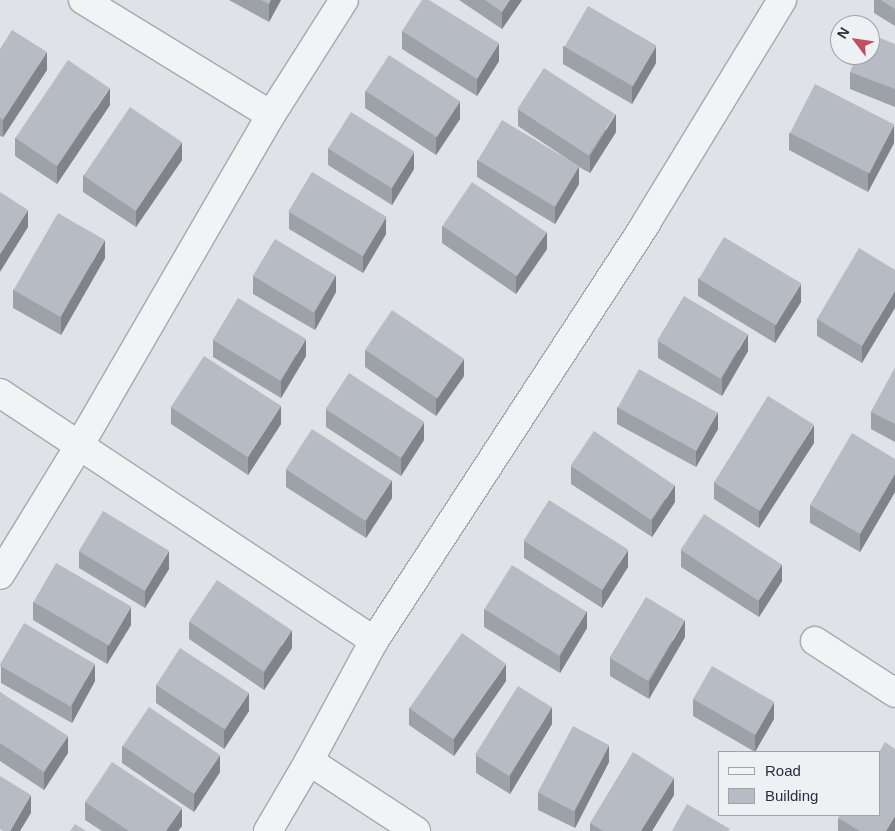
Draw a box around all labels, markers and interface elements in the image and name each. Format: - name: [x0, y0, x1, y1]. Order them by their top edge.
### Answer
- north arrow: [830, 15, 880, 65]
- text: N: [834, 24, 852, 41]
- legend: [718, 751, 880, 816]
- text: Road: [765, 762, 801, 779]
- text: Building: [765, 787, 818, 804]

